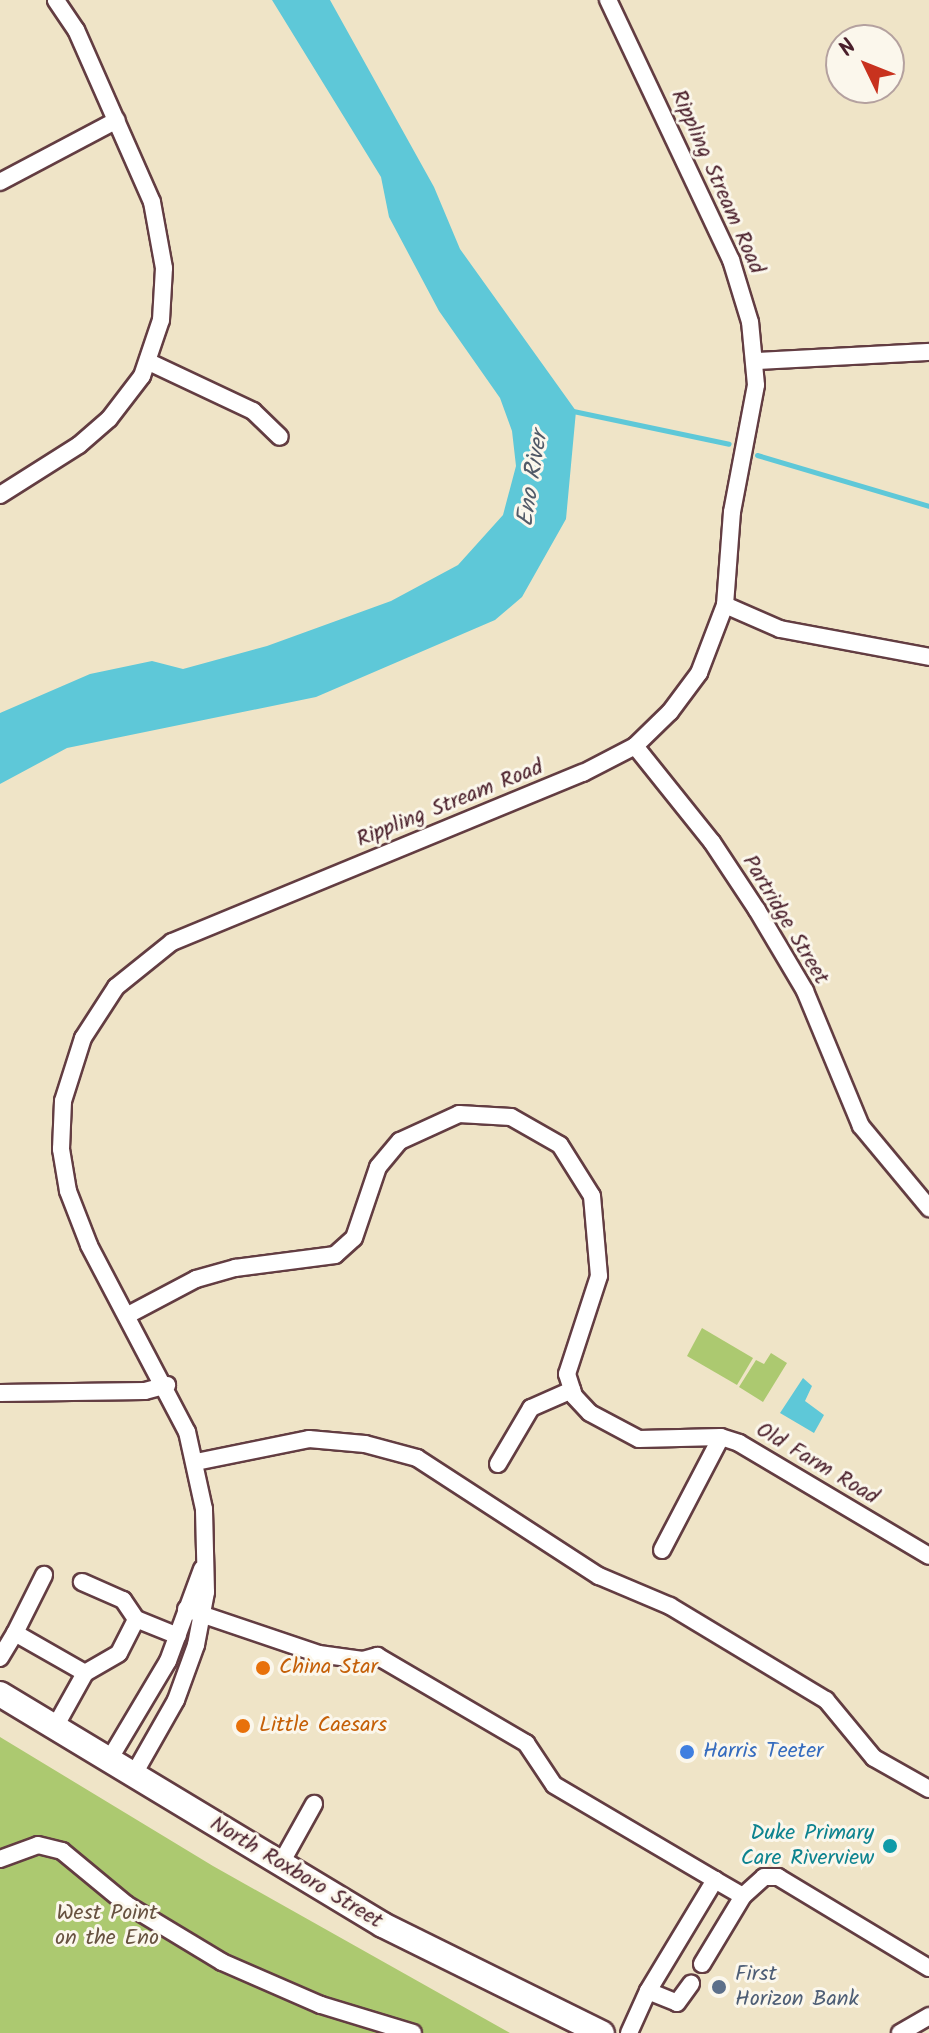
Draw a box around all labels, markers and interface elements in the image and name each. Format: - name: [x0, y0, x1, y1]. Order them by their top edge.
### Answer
- north arrow: [825, 24, 905, 104]
- text: N: [831, 32, 866, 66]
- street label: Rippling Stream Road: [664, 86, 770, 278]
- water label: Eno River: [511, 429, 555, 529]
- street label: Rippling Stream Road: [353, 755, 547, 853]
- street label: Partridge Street: [736, 850, 834, 990]
- street label: Old Farm Road: [751, 1417, 883, 1511]
- place label: China Star: [279, 1655, 378, 1681]
- marker: China Star: [254, 1659, 272, 1677]
- place label: Little Caesars: [259, 1713, 387, 1739]
- marker: Little Caesars: [234, 1717, 252, 1735]
- place label: Harris Teeter: [703, 1739, 823, 1765]
- marker: Harris Teeter: [678, 1743, 696, 1761]
- street label: North Roxboro Street: [205, 1811, 387, 1935]
- place label: Duke Primary Care Riverview: [741, 1820, 874, 1872]
- marker: Duke Primary Care Riverview: [881, 1837, 899, 1855]
- park label: West Point on the Eno: [55, 1900, 159, 1952]
- place label: First Horizon Bank: [735, 1961, 859, 2012]
- marker: First Horizon Bank: [710, 1978, 728, 1996]

